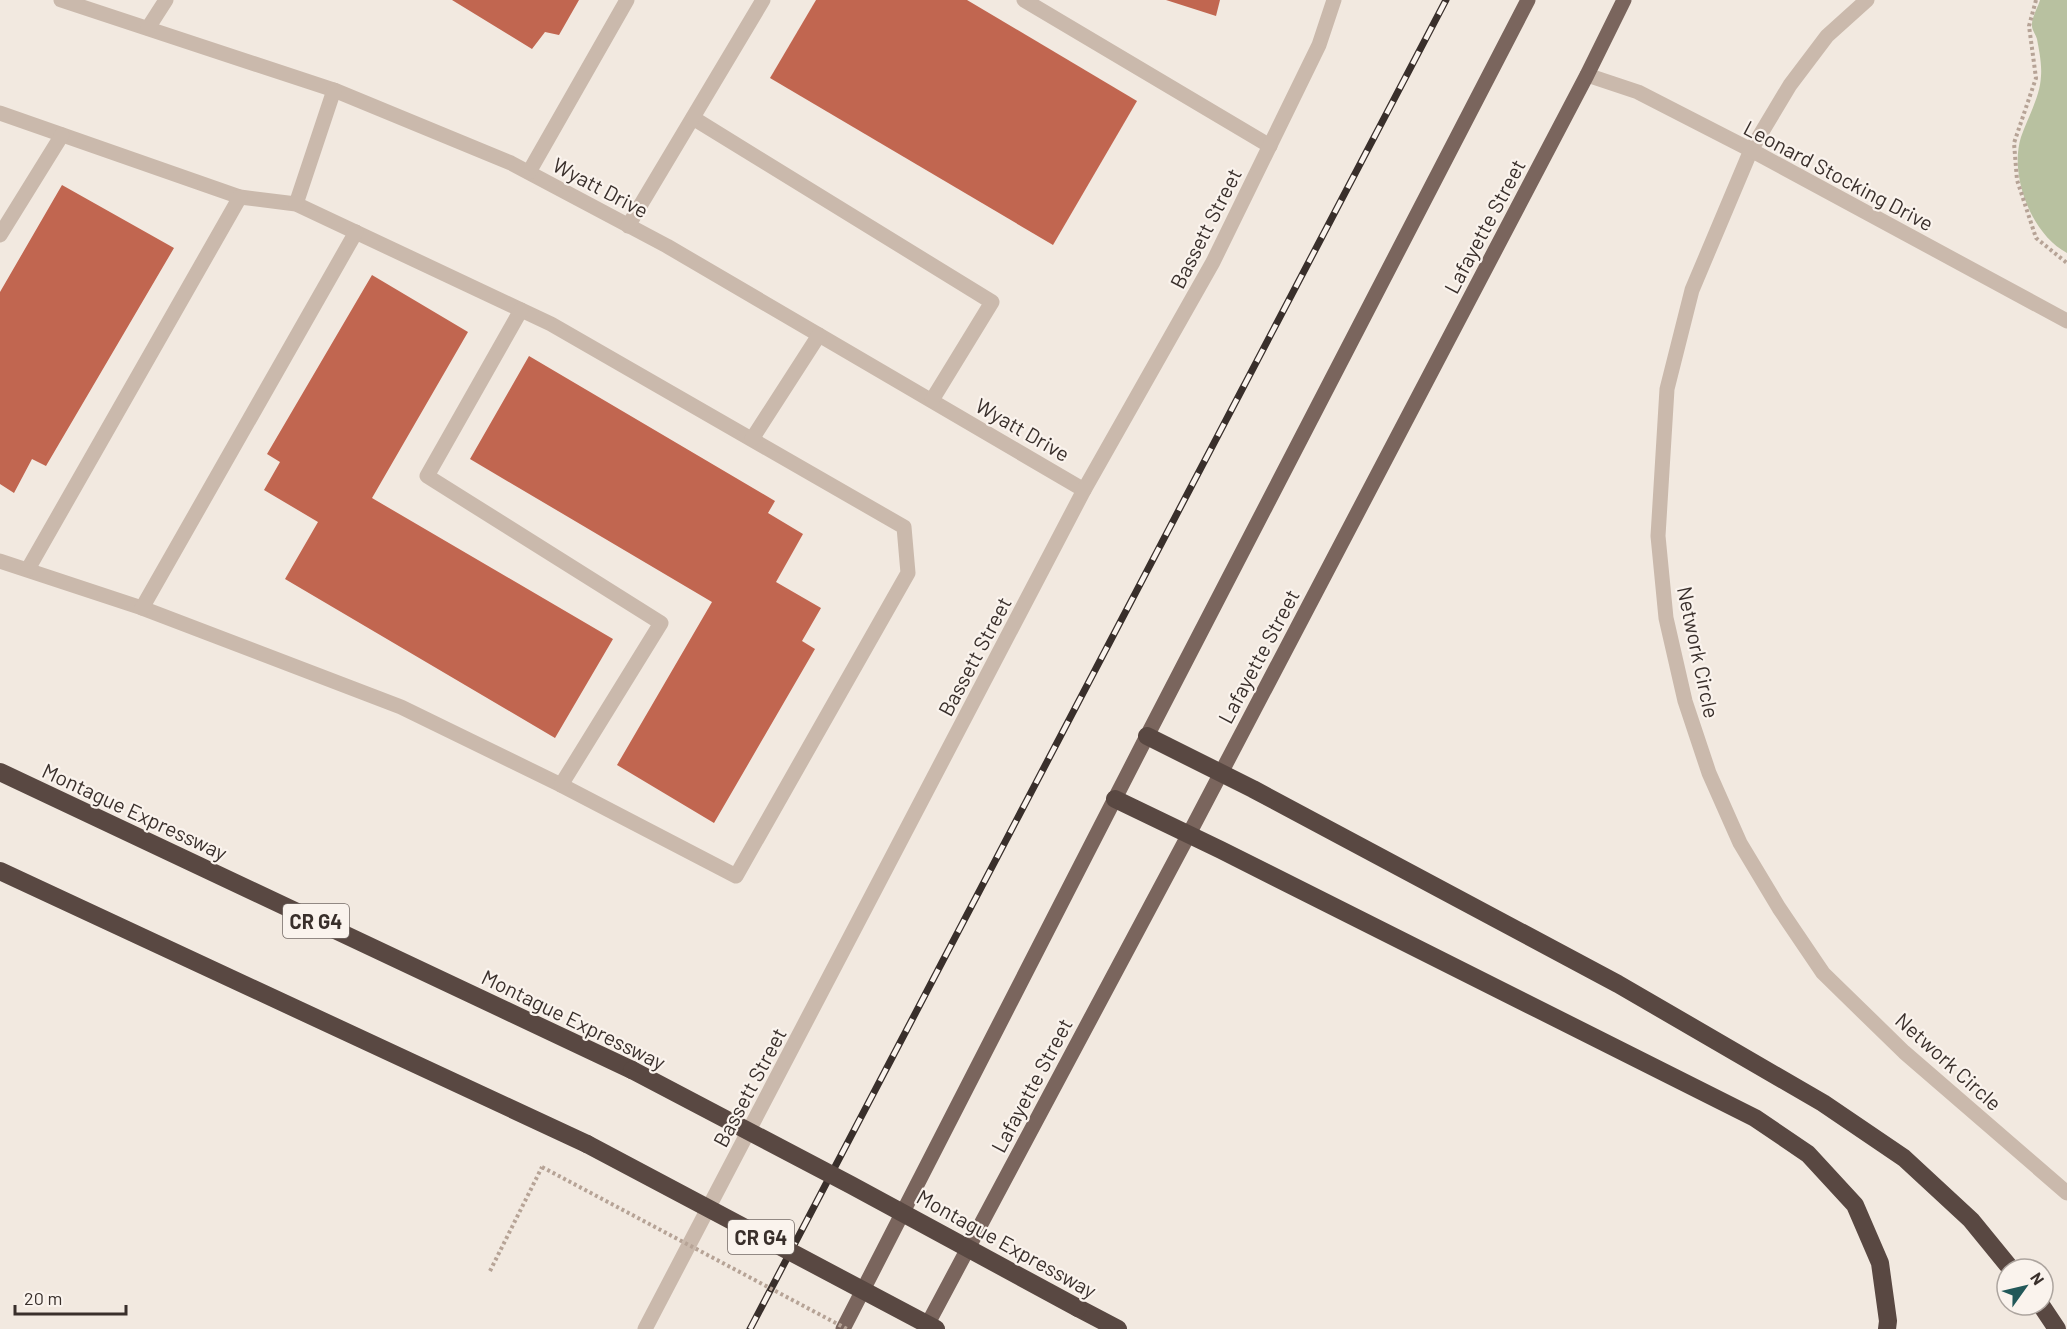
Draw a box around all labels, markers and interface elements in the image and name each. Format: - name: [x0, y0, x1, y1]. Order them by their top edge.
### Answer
- street label: Leonard Stocking Drive: [1740, 114, 1938, 236]
- street label: Wyatt Drive: [549, 151, 653, 223]
- street label: Lafayette Street: [1438, 155, 1530, 297]
- street label: Bassett Street: [1164, 164, 1246, 292]
- street label: Wyatt Drive: [971, 392, 1075, 466]
- street label: Network Circle: [1673, 584, 1725, 720]
- street label: Lafayette Street: [1212, 585, 1304, 727]
- street label: Bassett Street: [932, 592, 1016, 720]
- street label: Montague Expressway: [38, 757, 232, 865]
- road number: CR G4: [283, 904, 349, 938]
- street label: Montague Expressway: [478, 964, 670, 1075]
- street label: Network Circle: [1891, 1007, 2007, 1115]
- street label: Lafayette Street: [985, 1014, 1077, 1156]
- street label: Bassett Street: [707, 1023, 791, 1151]
- street label: Montague Expressway: [913, 1183, 1101, 1303]
- road number: CR G4: [728, 1220, 794, 1254]
- north arrow: [1995, 1257, 2055, 1317]
- text: N: [2027, 1269, 2049, 1288]
- scale bar: [15, 1278, 126, 1316]
- text: 20 m: [24, 1287, 62, 1309]

